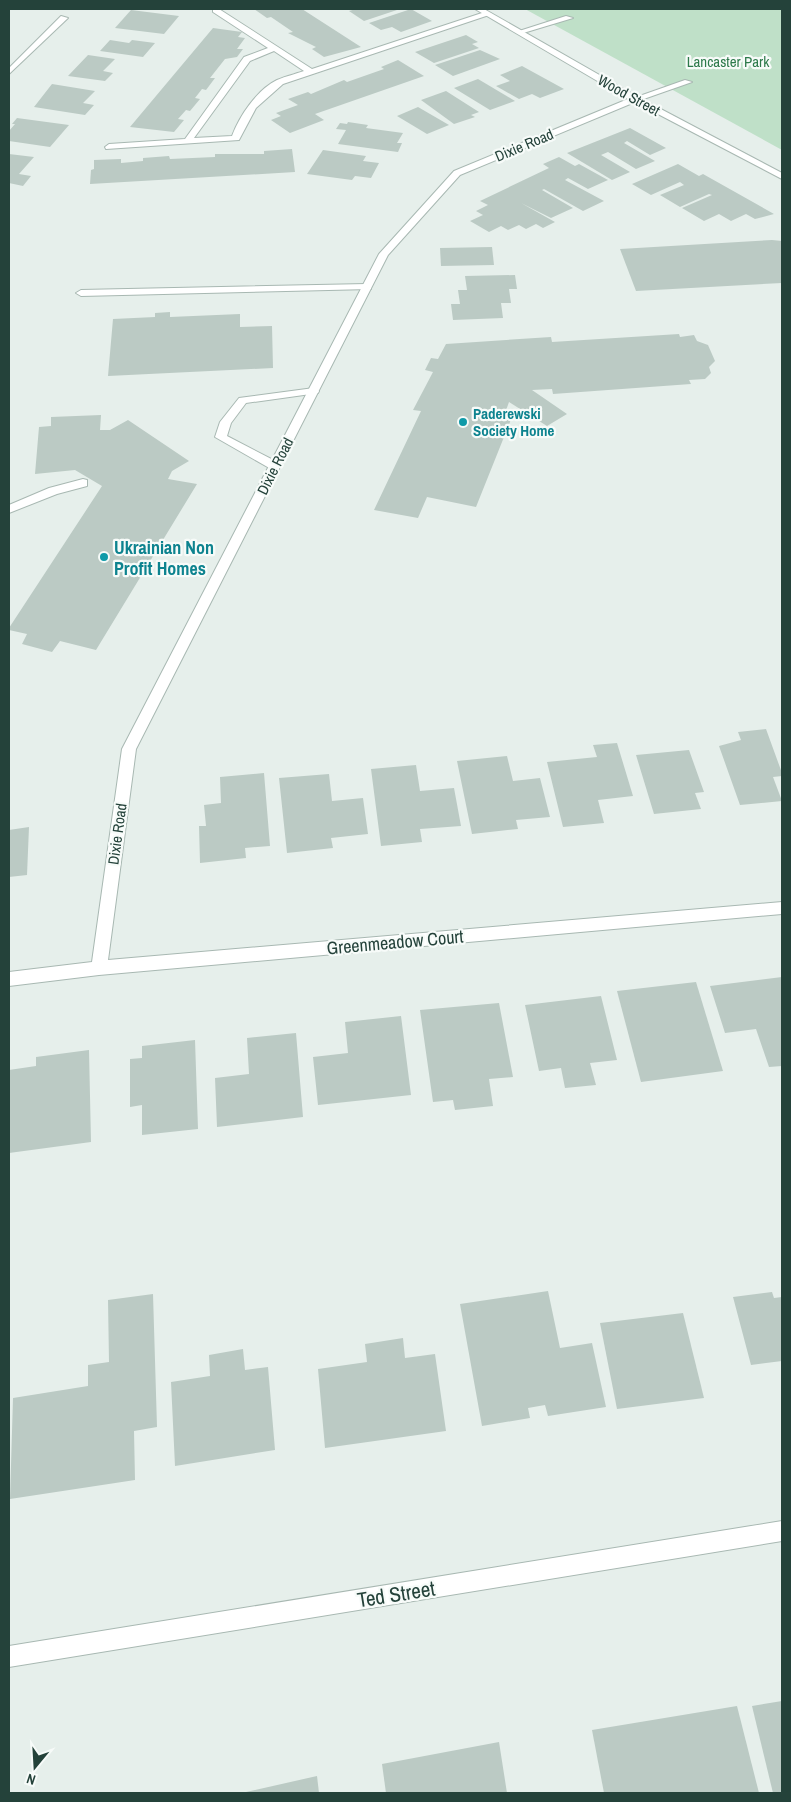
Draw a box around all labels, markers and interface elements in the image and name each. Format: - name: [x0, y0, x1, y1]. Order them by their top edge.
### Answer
- park label: Lancaster Park: [687, 51, 770, 72]
- street label: Wood Street: [594, 69, 664, 121]
- street label: Dixie Road: [492, 123, 556, 167]
- place label: Paderewski Society Home: [473, 403, 555, 441]
- marker: Paderewski Society Home: [457, 416, 469, 428]
- street label: Dixie Road: [252, 434, 298, 498]
- place label: Ukrainian Non Profit Homes: [114, 535, 214, 581]
- marker: Ukrainian Non Profit Homes: [98, 551, 110, 563]
- street label: Dixie Road: [102, 802, 132, 866]
- street label: Greenmeadow Court: [326, 924, 464, 960]
- street label: Ted Street: [355, 1574, 437, 1614]
- north arrow: [10, 1742, 60, 1792]
- text: N: [24, 1770, 38, 1789]

